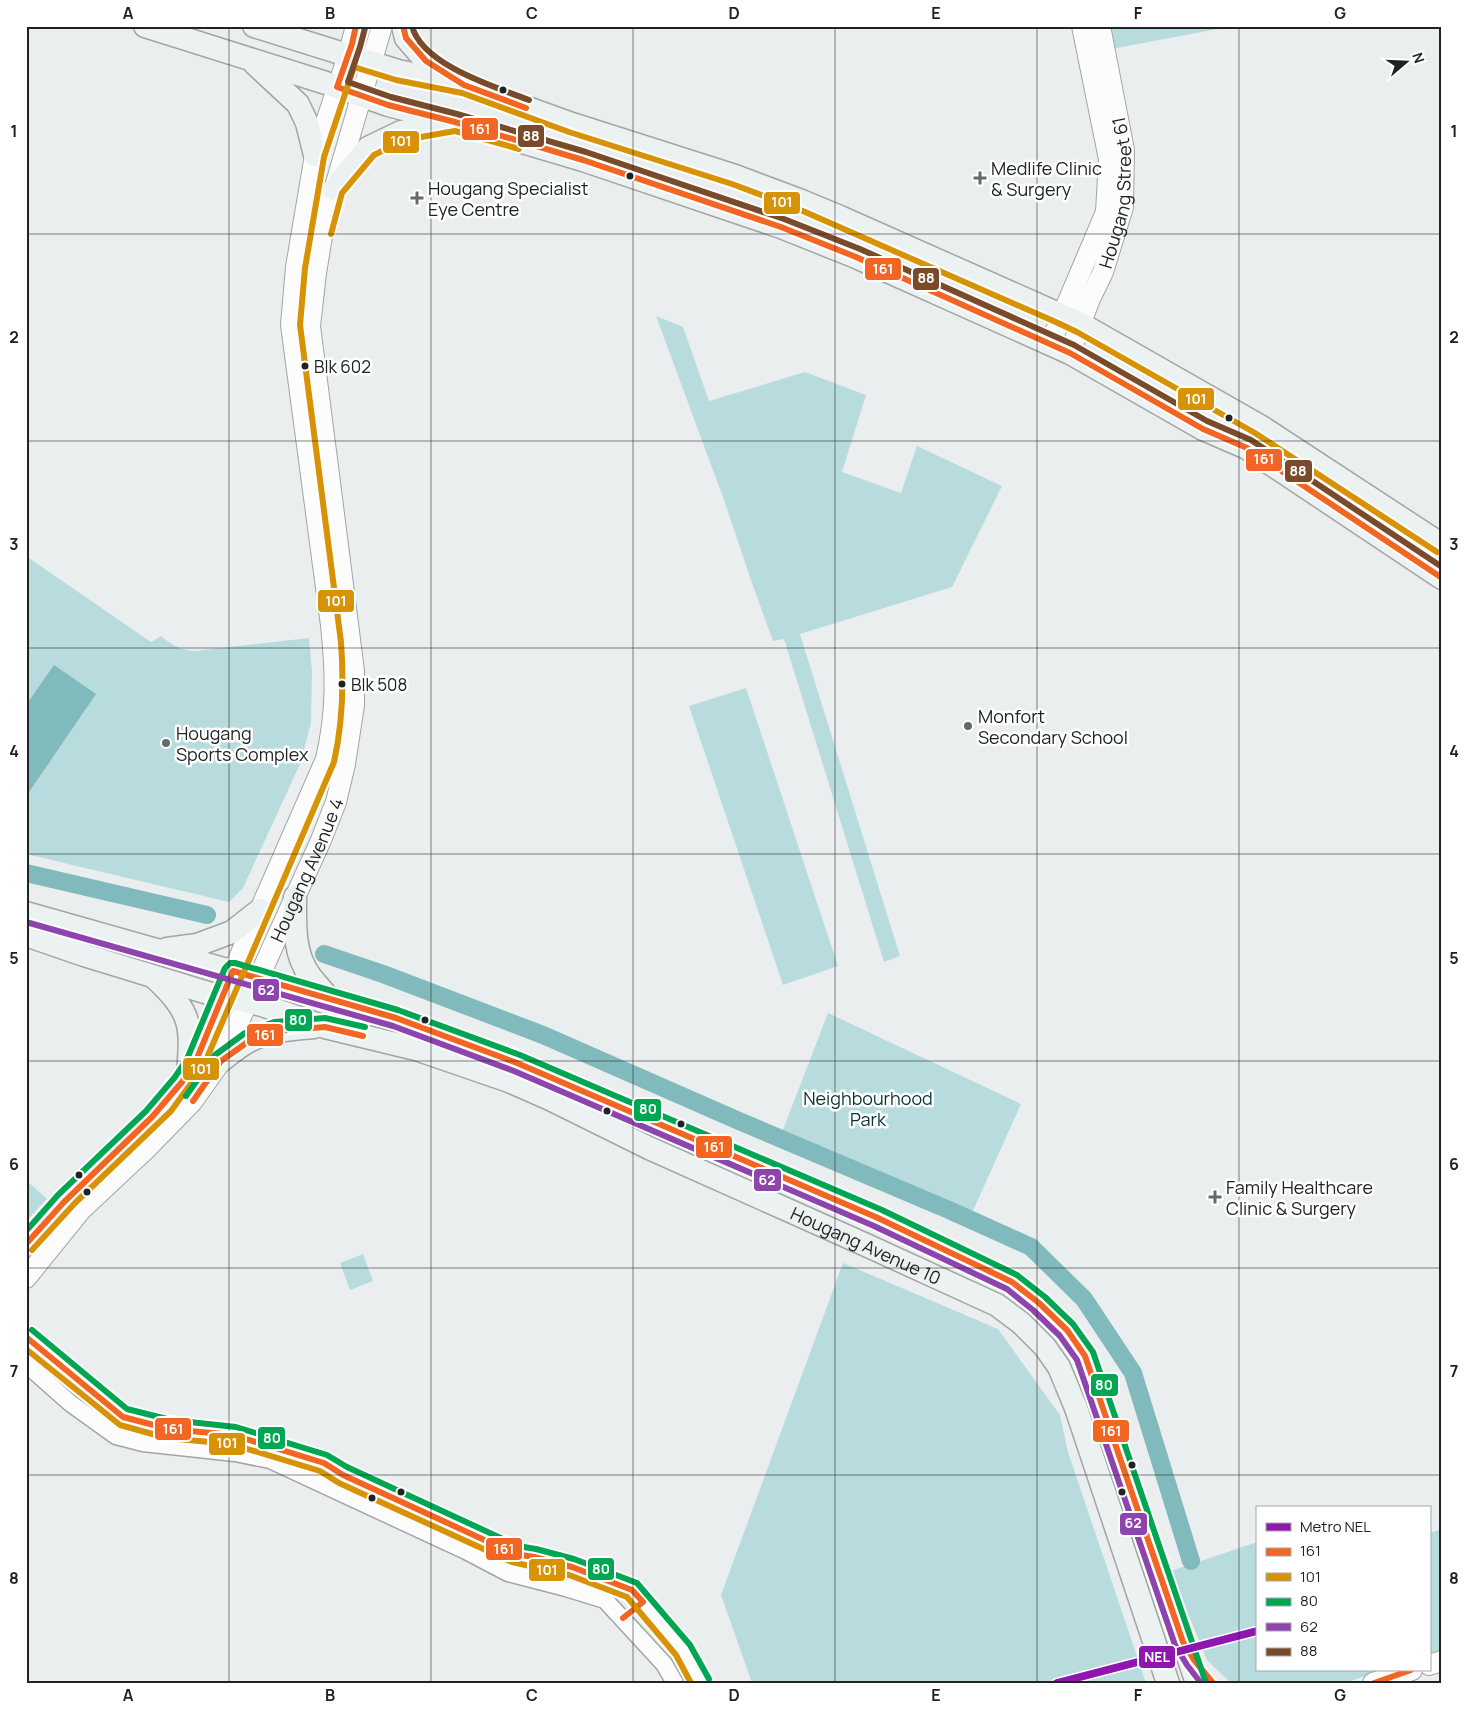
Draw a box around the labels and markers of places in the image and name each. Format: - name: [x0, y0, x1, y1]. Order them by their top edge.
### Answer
- unlabelled marker: [498, 85, 508, 95]
- place label: Medlife Clinic & Surgery: [991, 156, 1102, 201]
- unlabelled marker: [625, 171, 635, 181]
- marker: Medlife Clinic & Surgery: [973, 171, 987, 185]
- place label: Hougang Specialist Eye Centre: [428, 176, 589, 221]
- marker: Hougang Specialist Eye Centre: [410, 191, 424, 205]
- place label: Blk 602: [314, 355, 371, 378]
- marker: Blk 602: [300, 361, 310, 371]
- unlabelled marker: [1224, 413, 1234, 423]
- place label: Blk 508: [351, 673, 407, 696]
- marker: Blk 508: [337, 679, 347, 689]
- place label: Monfort Secondary School: [978, 704, 1128, 749]
- marker: Monfort Secondary School: [962, 720, 974, 732]
- place label: Hougang Sports Complex: [176, 721, 309, 766]
- marker: Hougang Sports Complex: [160, 737, 172, 749]
- unlabelled marker: [420, 1015, 430, 1025]
- unlabelled marker: [602, 1106, 612, 1116]
- unlabelled marker: [676, 1119, 686, 1129]
- unlabelled marker: [74, 1170, 84, 1180]
- place label: Family Healthcare Clinic & Surgery: [1226, 1175, 1373, 1220]
- unlabelled marker: [82, 1187, 92, 1197]
- marker: Family Healthcare Clinic & Surgery: [1208, 1190, 1222, 1204]
- unlabelled marker: [1127, 1460, 1137, 1470]
- unlabelled marker: [396, 1487, 406, 1497]
- unlabelled marker: [1117, 1487, 1127, 1497]
- unlabelled marker: [367, 1493, 377, 1503]

